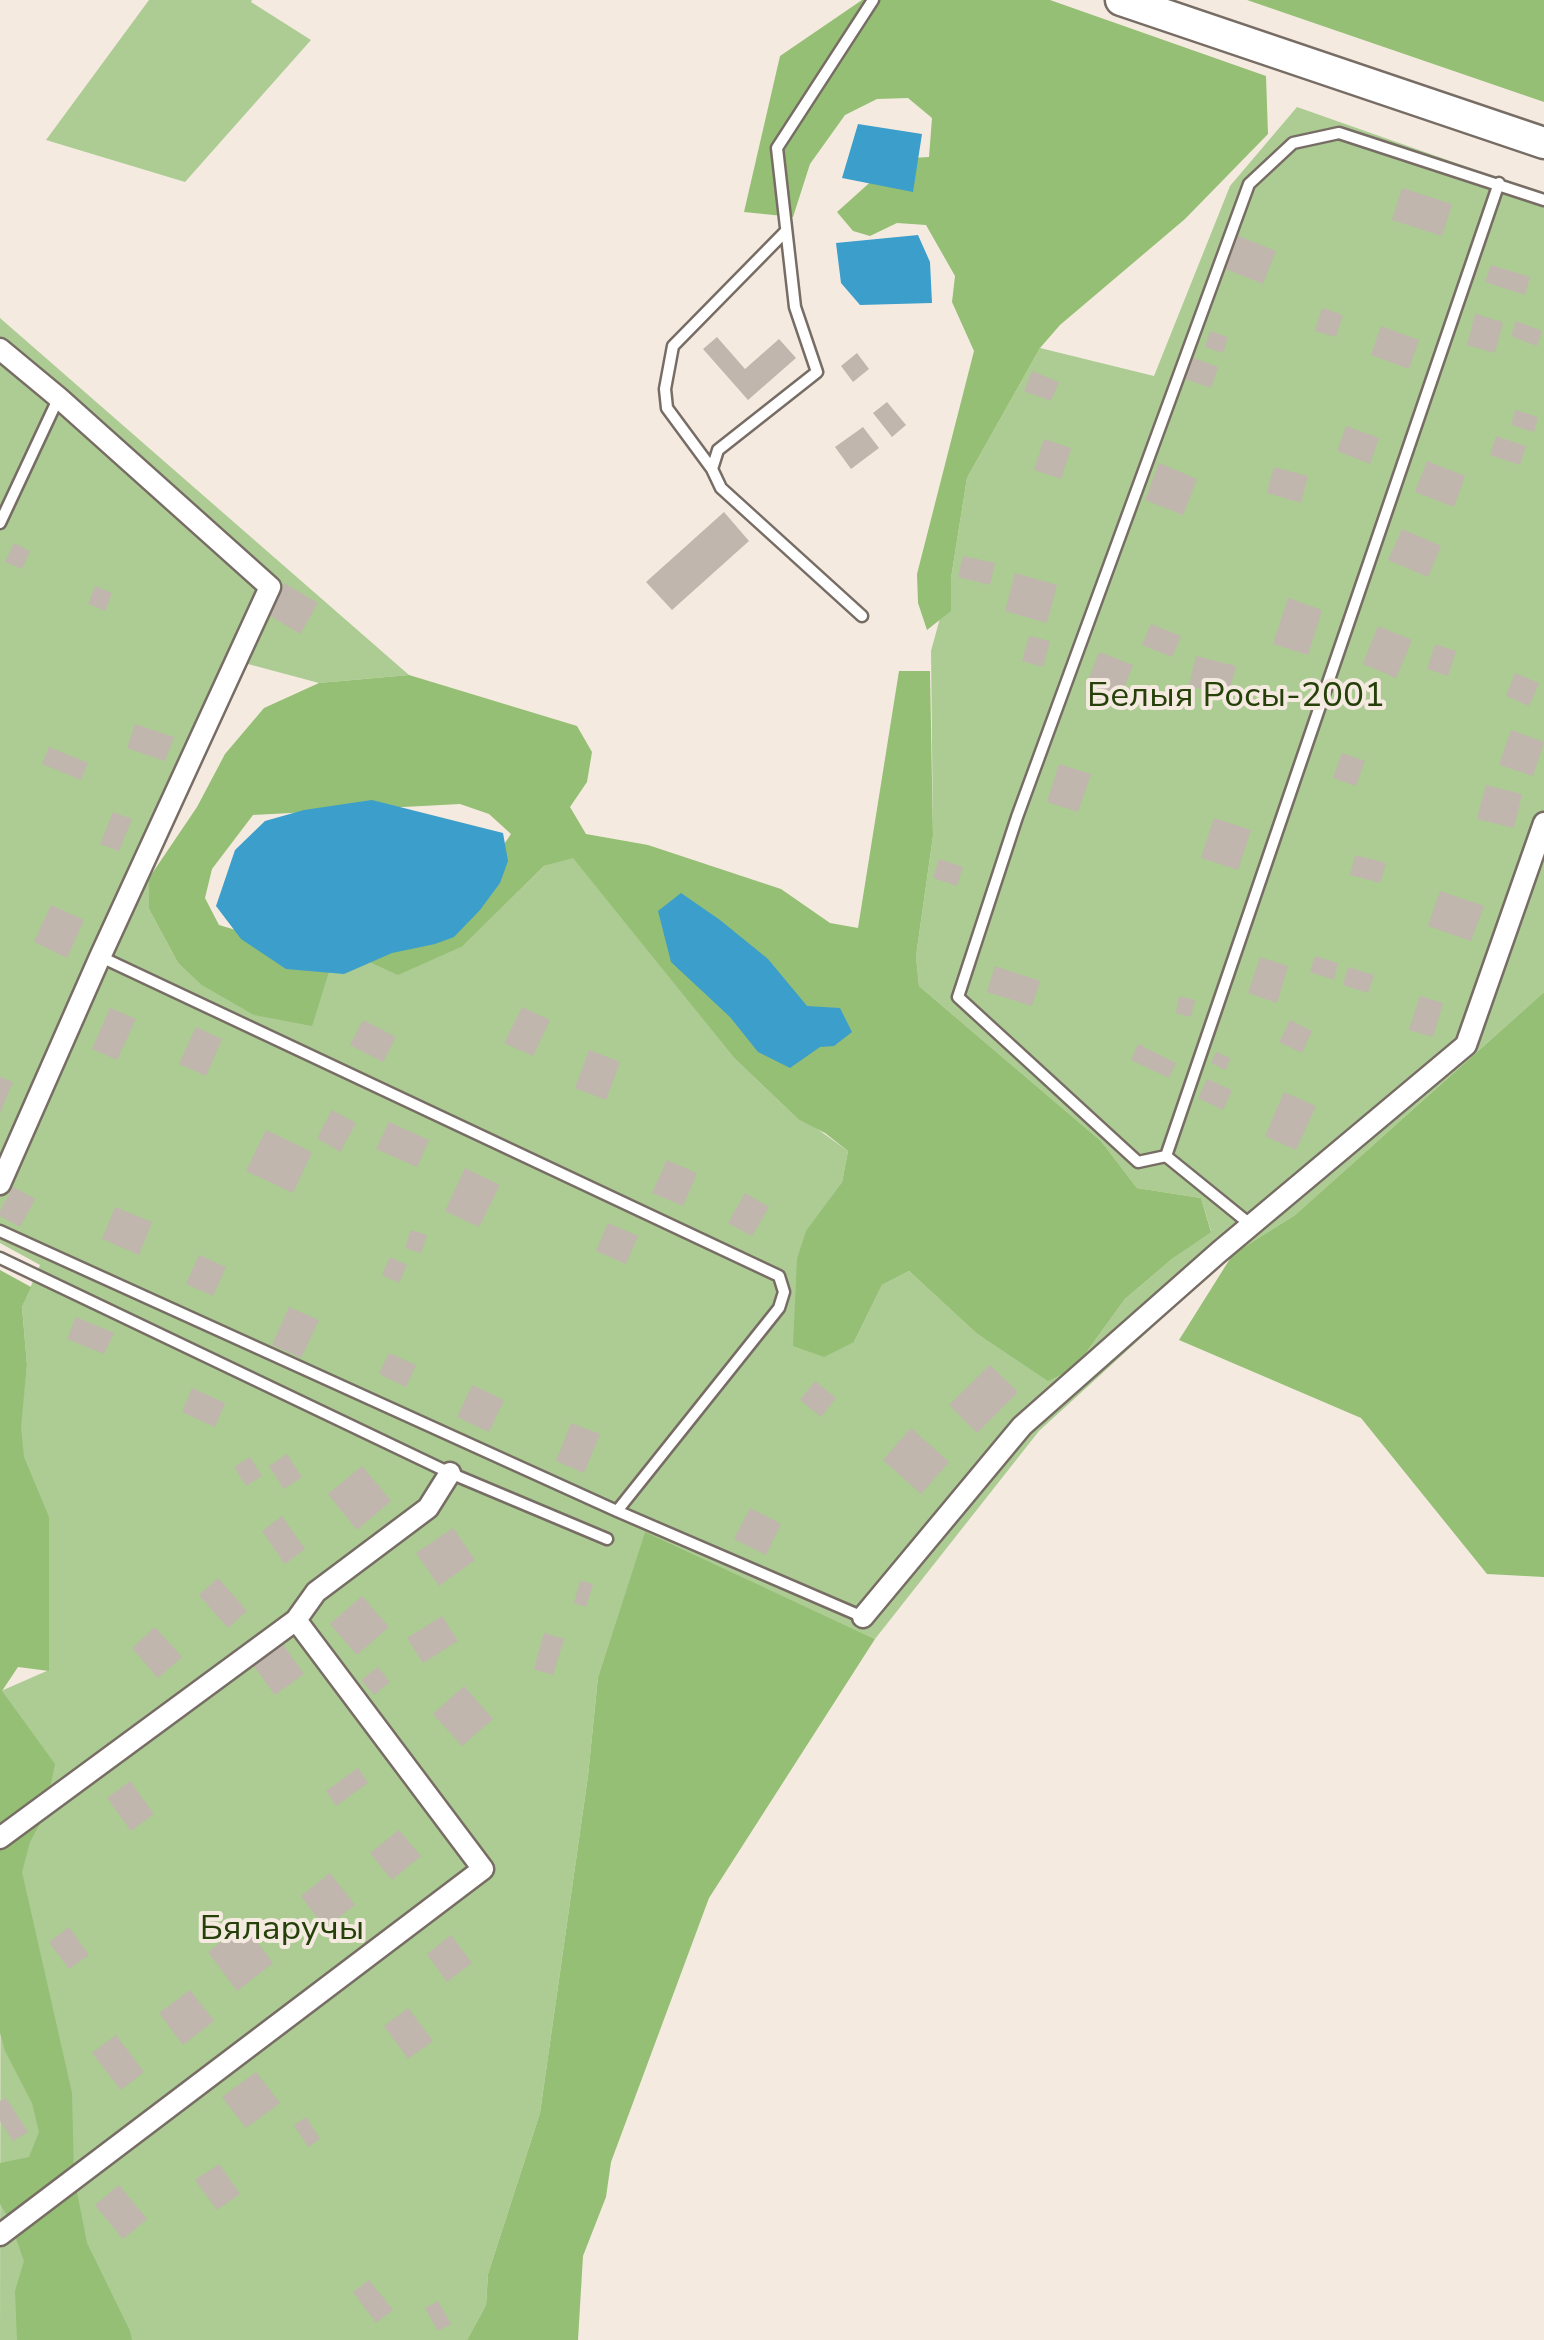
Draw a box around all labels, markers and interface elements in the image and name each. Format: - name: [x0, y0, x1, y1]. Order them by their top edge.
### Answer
- park label: Белыя Росы-2001: [1087, 677, 1385, 719]
- park label: Бяларучы: [200, 1910, 364, 1952]

